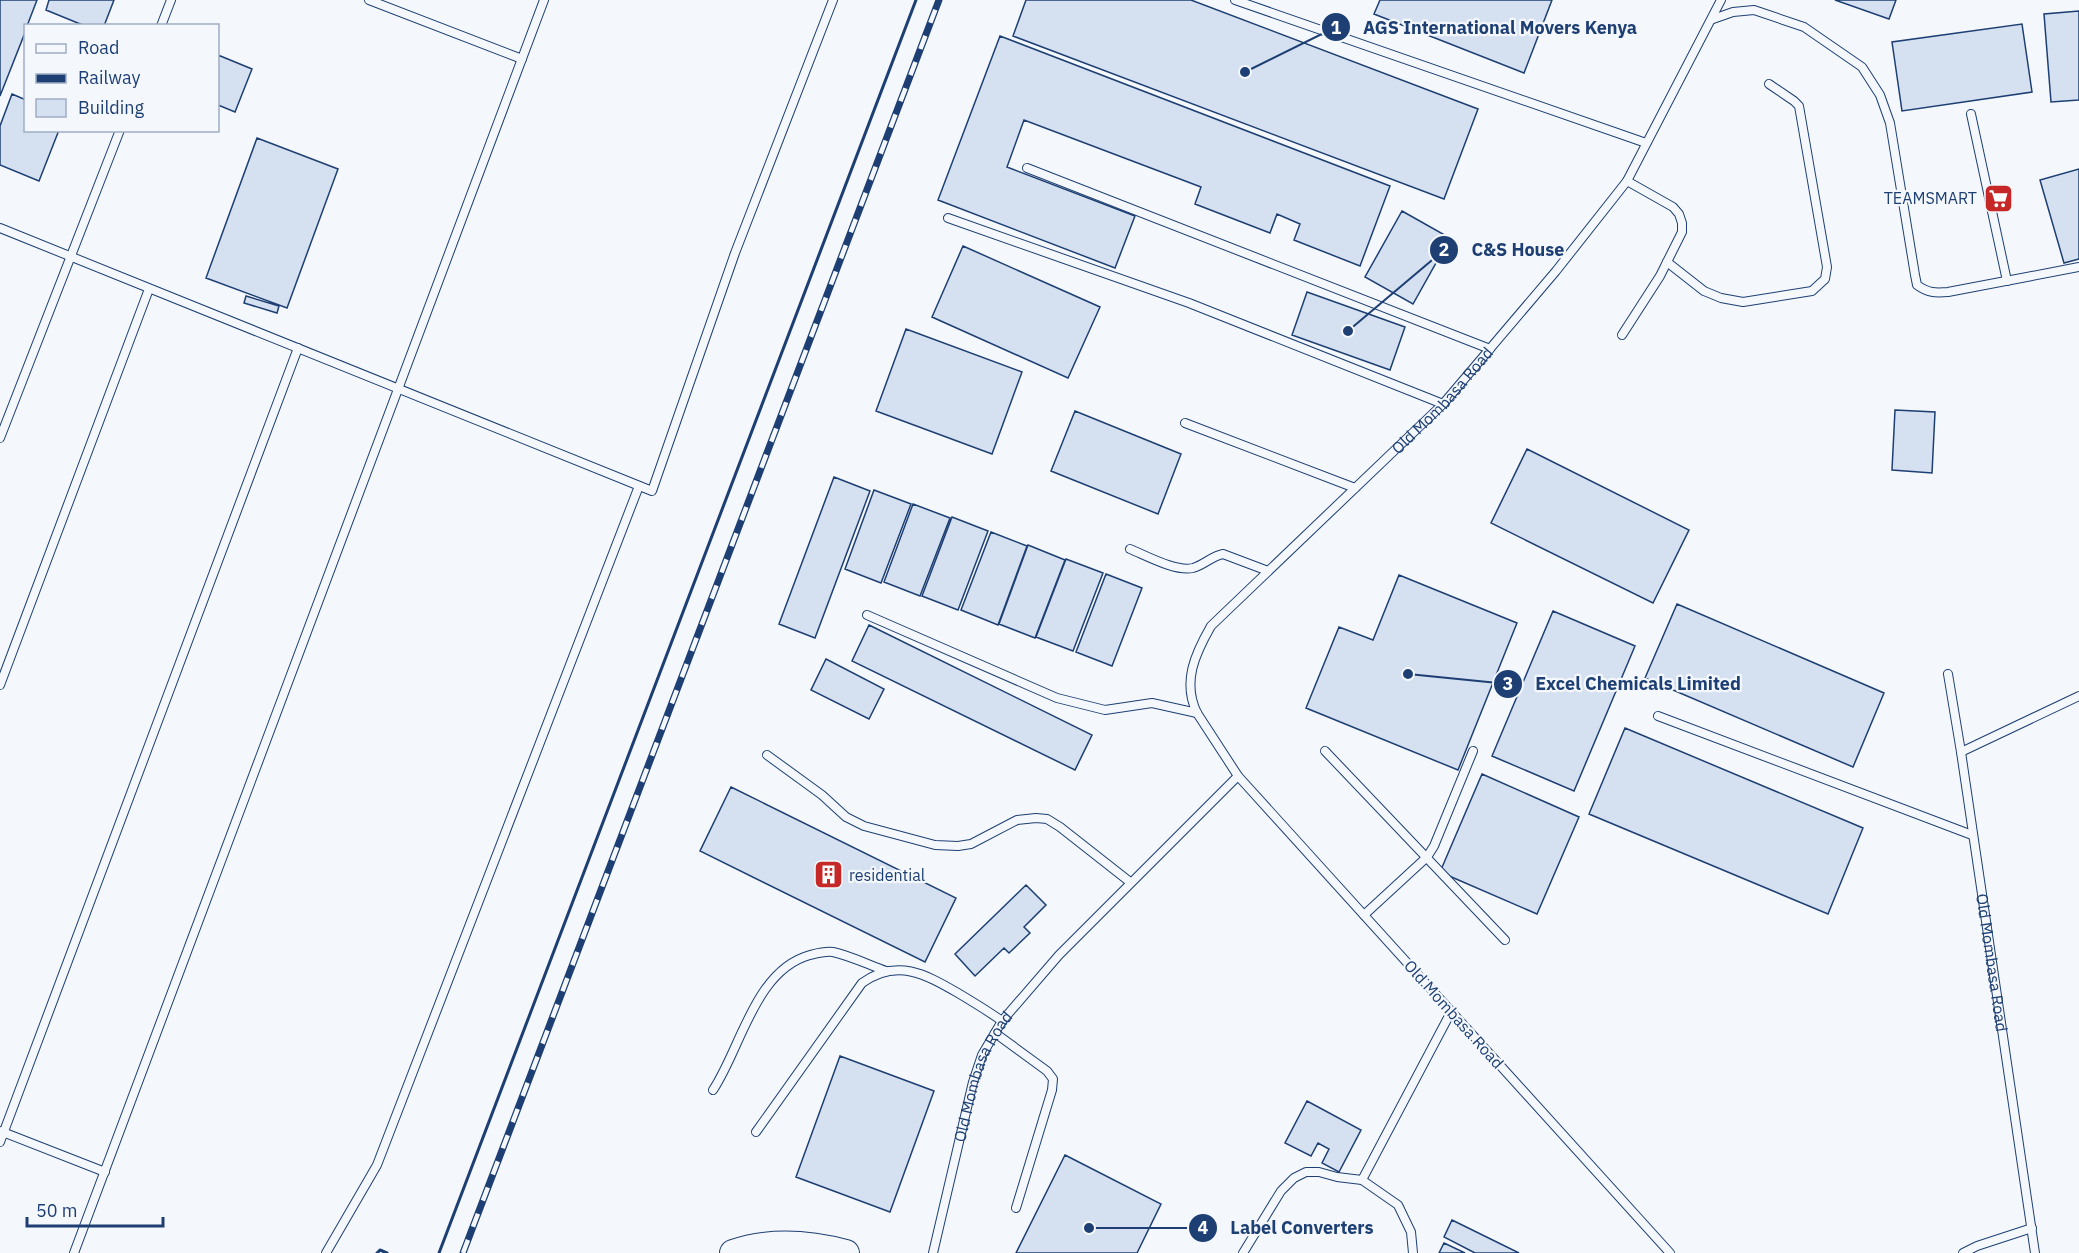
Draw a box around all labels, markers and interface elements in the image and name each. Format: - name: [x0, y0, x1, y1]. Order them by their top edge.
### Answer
- callout: AGS International Movers Kenya: [1321, 9, 1649, 45]
- text: 1: [1331, 16, 1342, 39]
- text: AGS International Movers Kenya: [1363, 16, 1637, 39]
- legend: [24, 24, 219, 132]
- text: Road: [78, 36, 119, 59]
- text: Railway: [78, 66, 140, 89]
- text: Building: [78, 96, 145, 119]
- supermarket icon: TEAMSMART: [1982, 182, 2014, 214]
- place label: TEAMSMART: [1884, 188, 1977, 208]
- callout: C&S House: [1429, 232, 1576, 268]
- text: 2: [1439, 238, 1449, 261]
- text: C&S House: [1471, 238, 1565, 261]
- street label: Old Mombasa Road: [1387, 343, 1497, 458]
- callout: Excel Chemicals Limited: [1493, 666, 1753, 702]
- text: 3: [1503, 672, 1513, 695]
- text: Excel Chemicals Limited: [1535, 672, 1741, 695]
- building icon: residential: [812, 859, 844, 891]
- place label: residential: [849, 865, 925, 885]
- street label: Old Mombasa Road: [1972, 892, 2012, 1033]
- street label: Old Mombasa Road: [1400, 956, 1508, 1072]
- street label: Old Mombasa Road: [949, 1007, 1016, 1144]
- scale bar: [27, 1190, 164, 1228]
- text: 50 m: [36, 1199, 78, 1222]
- callout: Label Converters: [1188, 1210, 1385, 1246]
- text: 4: [1198, 1216, 1209, 1239]
- text: Label Converters: [1230, 1216, 1374, 1239]

